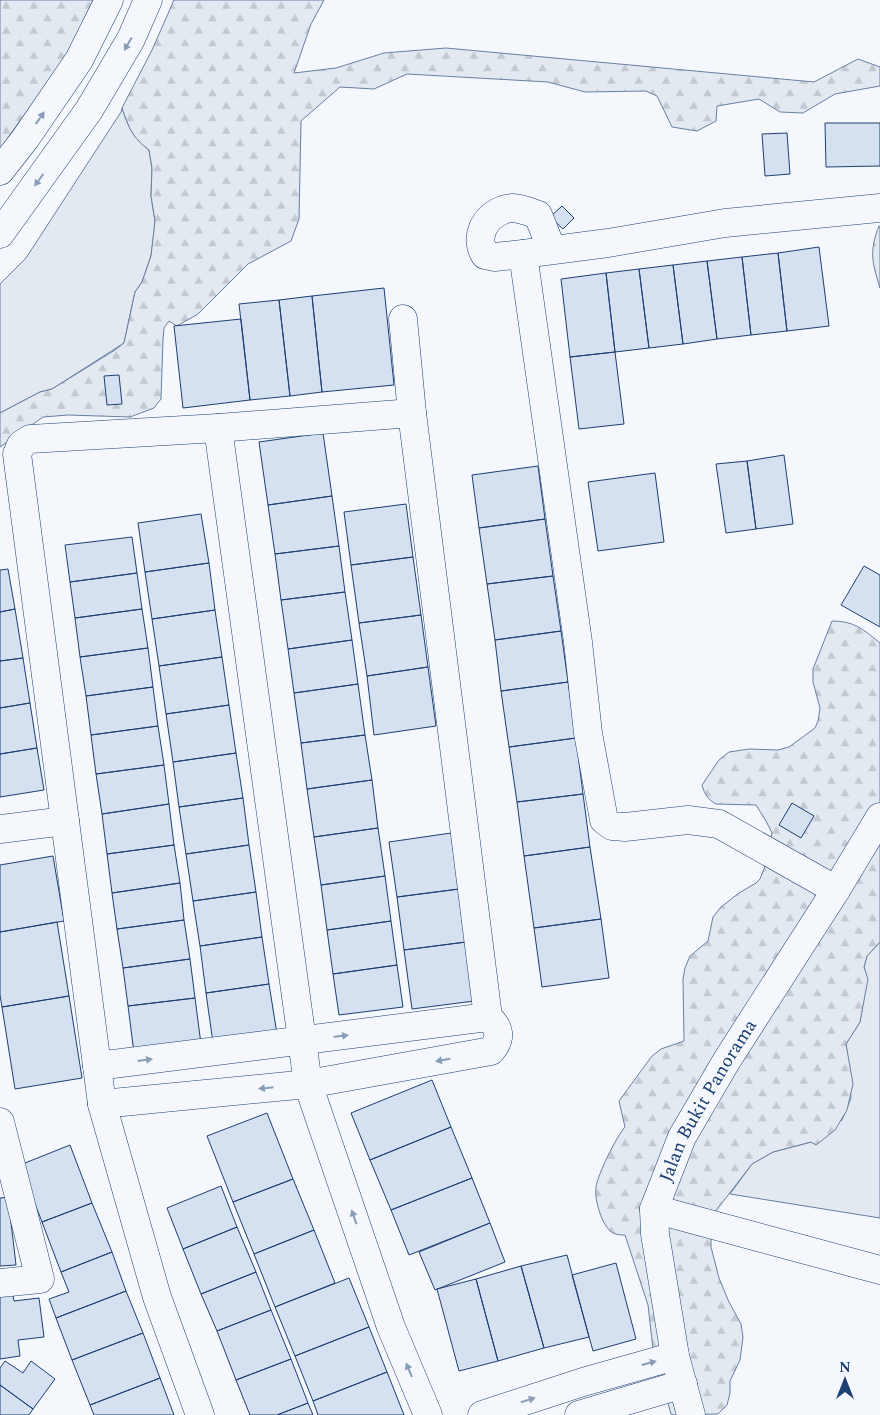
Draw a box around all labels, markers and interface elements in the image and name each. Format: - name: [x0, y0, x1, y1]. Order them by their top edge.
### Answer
- one-way arrow: [124, 38, 133, 51]
- one-way arrow: [35, 111, 45, 125]
- one-way arrow: [34, 173, 44, 187]
- street label: Jalan Bukit Panorama: [651, 1013, 764, 1186]
- one-way arrow: [333, 1032, 349, 1040]
- one-way arrow: [137, 1056, 153, 1064]
- one-way arrow: [435, 1056, 451, 1064]
- one-way arrow: [257, 1084, 273, 1092]
- one-way arrow: [350, 1210, 357, 1225]
- north arrow: [820, 1355, 870, 1405]
- text: N: [839, 1357, 851, 1378]
- one-way arrow: [641, 1359, 656, 1367]
- one-way arrow: [405, 1363, 413, 1377]
- one-way arrow: [521, 1396, 536, 1404]

